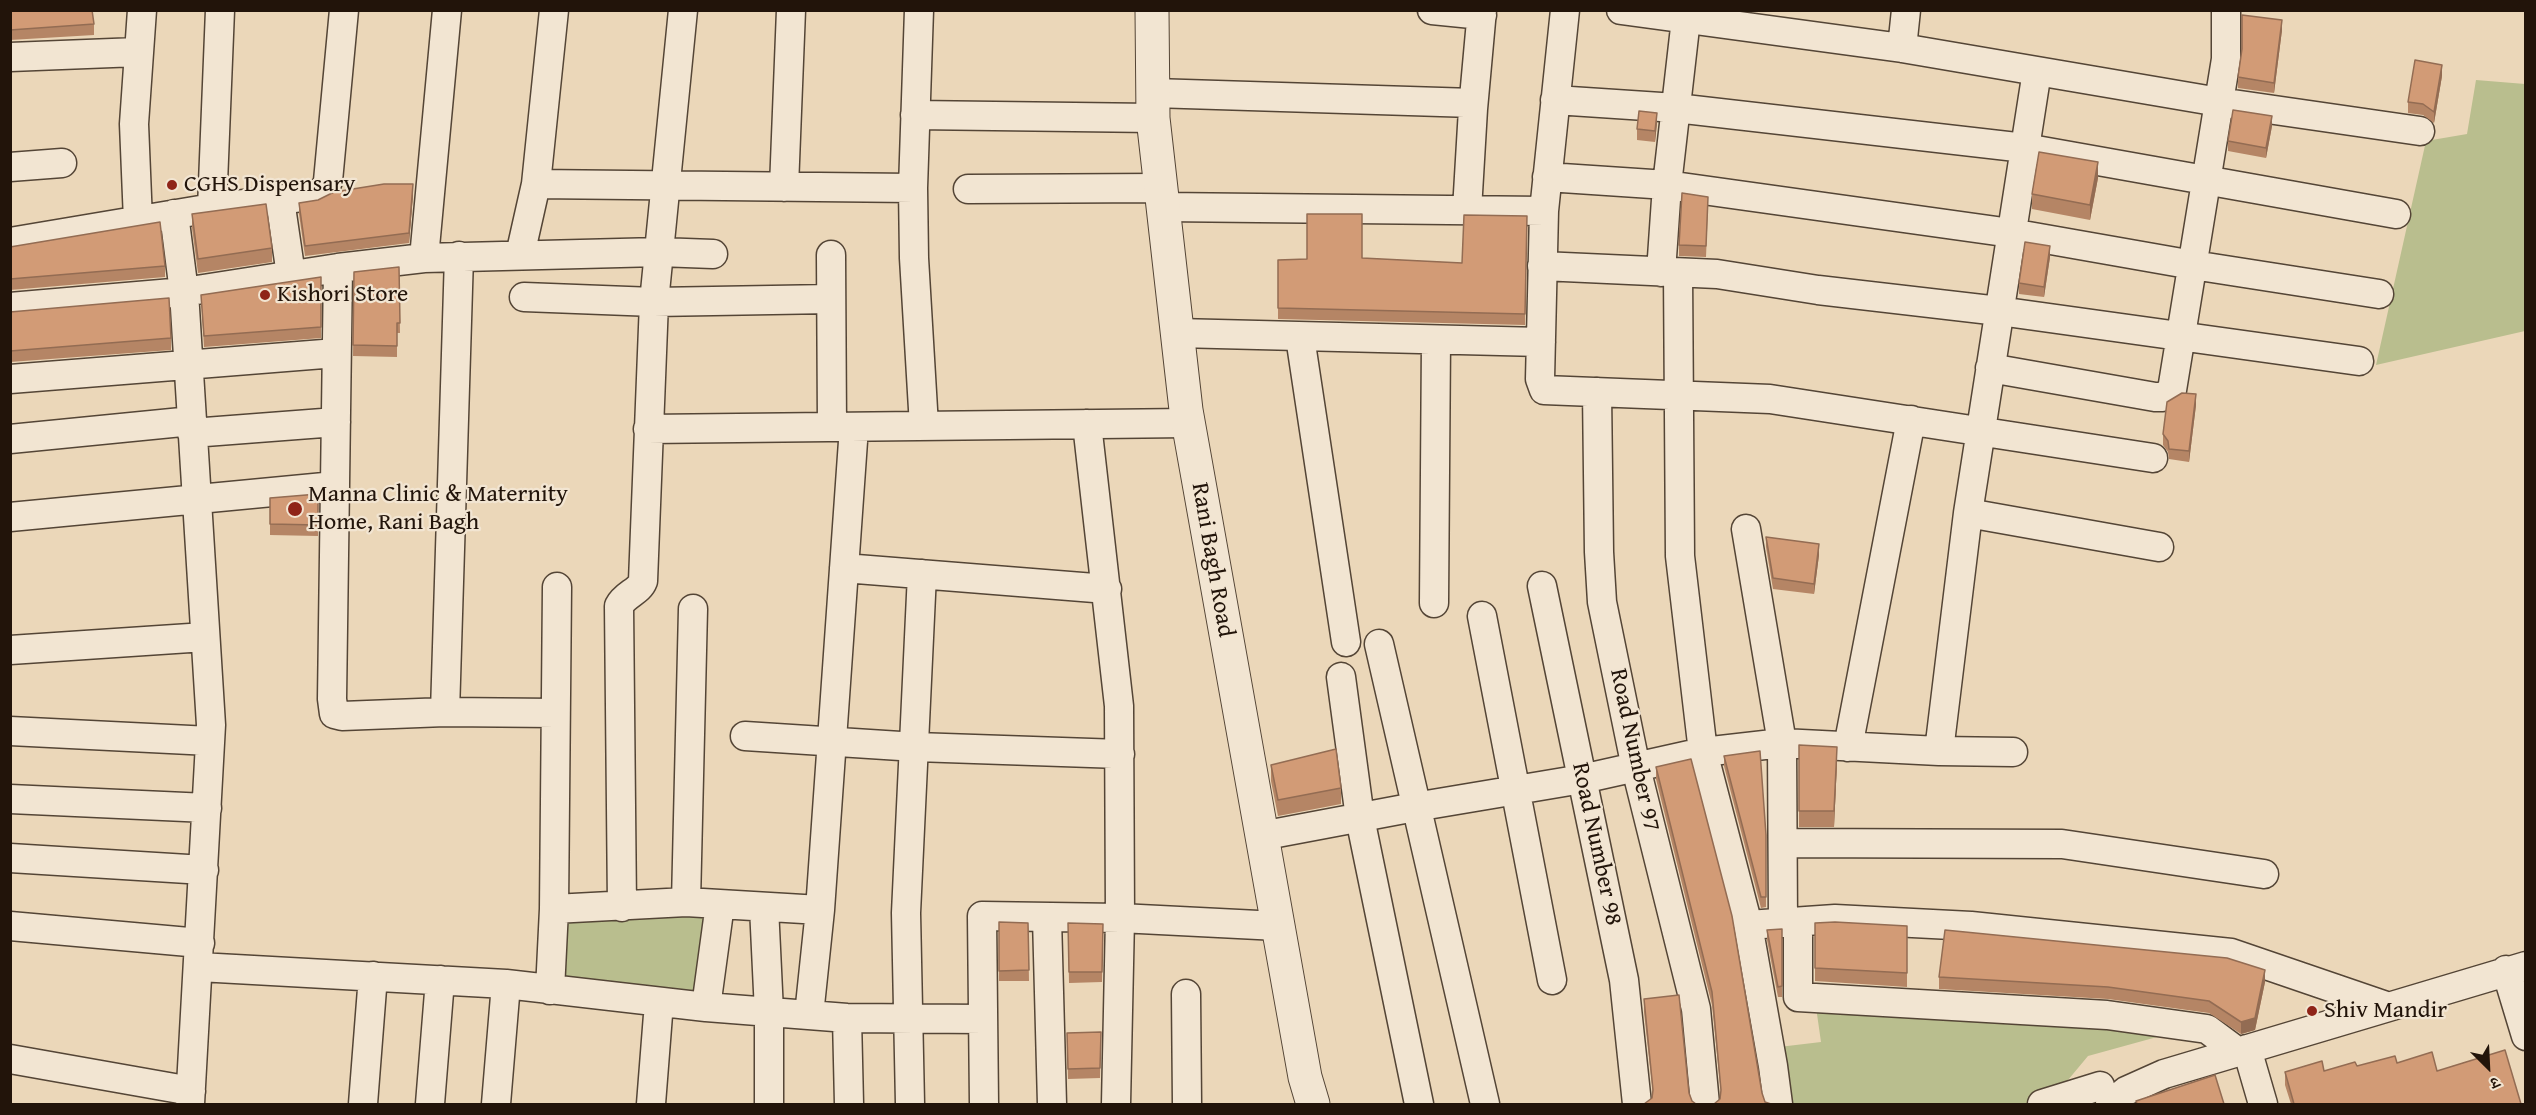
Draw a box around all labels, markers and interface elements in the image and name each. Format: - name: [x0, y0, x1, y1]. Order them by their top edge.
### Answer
- place label: CGHS Dispensary: [184, 171, 355, 199]
- marker: CGHS Dispensary: [165, 178, 179, 192]
- place label: Kishori Store: [277, 281, 408, 309]
- marker: Kishori Store: [258, 288, 272, 302]
- street label: Rani Bagh Road: [1184, 480, 1240, 640]
- place label: Manna Clinic & Maternity Home, Rani Bagh: [308, 481, 568, 537]
- marker: Manna Clinic & Maternity Home, Rani Bagh: [286, 500, 304, 518]
- street label: Road Number 97: [1603, 666, 1665, 834]
- street label: Road Number 98: [1565, 760, 1627, 928]
- place label: Shiv Mandir: [2324, 997, 2447, 1025]
- marker: Shiv Mandir: [2305, 1004, 2319, 1018]
- north arrow: [2458, 1037, 2518, 1097]
- text: उ: [2487, 1071, 2504, 1096]

